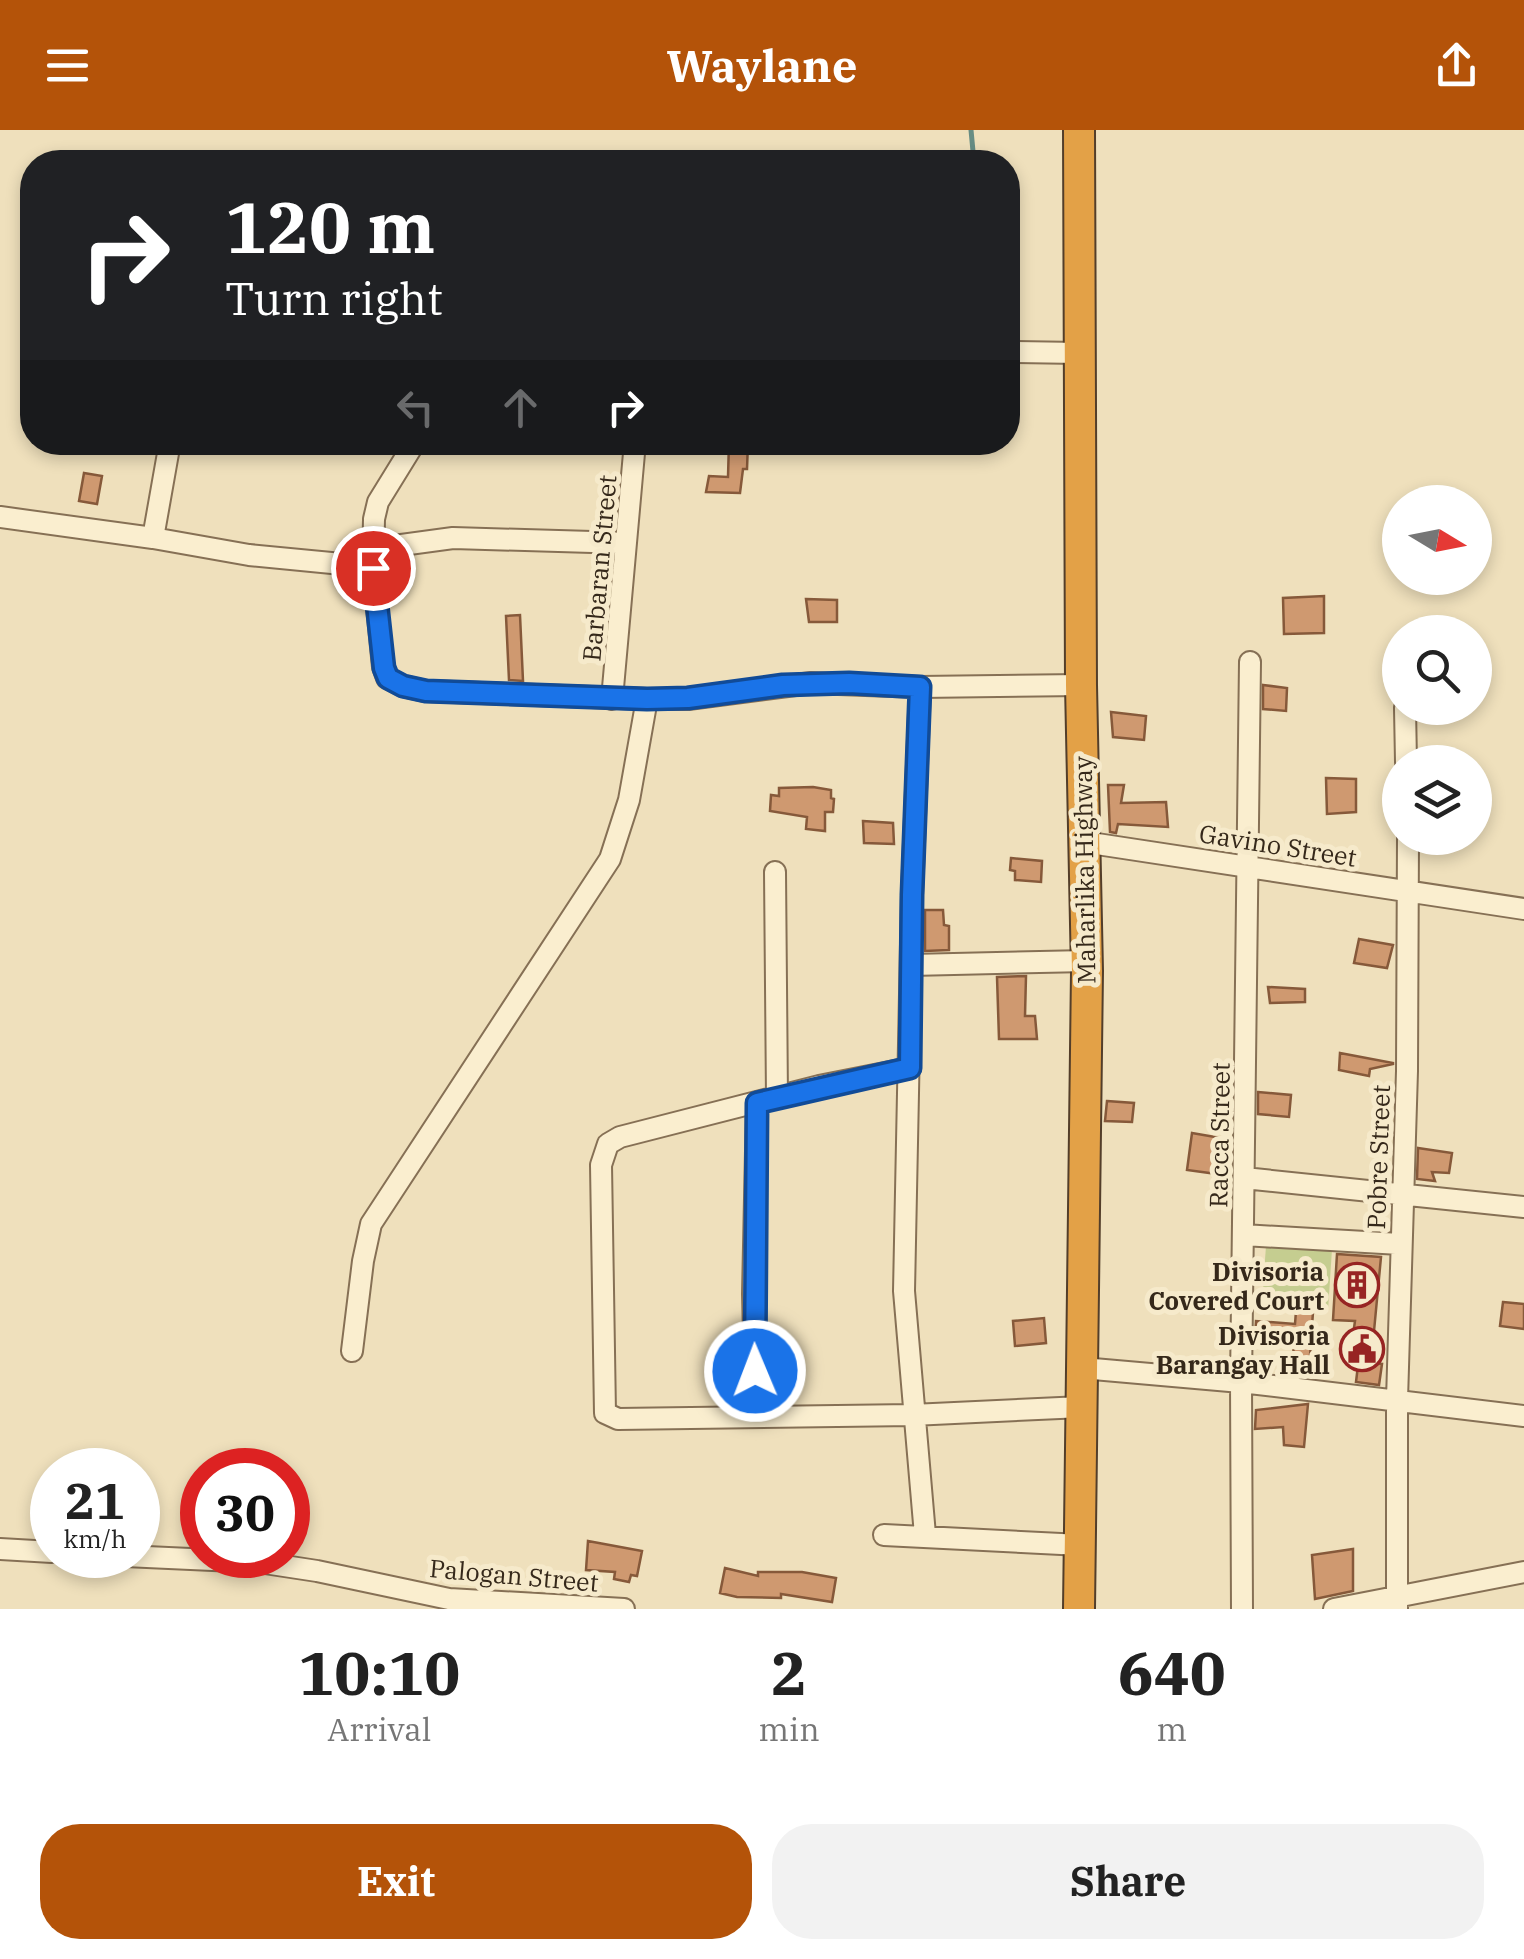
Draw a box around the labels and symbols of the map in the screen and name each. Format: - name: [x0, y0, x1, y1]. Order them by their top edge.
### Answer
- street label: Barbaran Street: [574, 473, 624, 663]
- north arrow: [1382, 485, 1492, 595]
- pin: [331, 526, 416, 611]
- street label: Maharlika Highway: [1066, 755, 1102, 984]
- street label: Gavino Street: [1197, 816, 1359, 874]
- street label: Racca Street: [1201, 1062, 1237, 1208]
- street label: Pobre Street: [1359, 1084, 1397, 1230]
- place label: Divisoria Covered Court: [1148, 1255, 1324, 1317]
- building icon: Divisoria Covered Court: [1334, 1262, 1380, 1308]
- position arrow: [703, 1319, 807, 1423]
- place label: Divisoria Barangay Hall: [1156, 1319, 1330, 1381]
- public building icon: Divisoria Barangay Hall: [1339, 1326, 1385, 1372]
- speed limit sign: 30: [180, 1448, 310, 1578]
- street label: Palogan Street: [428, 1551, 600, 1599]

